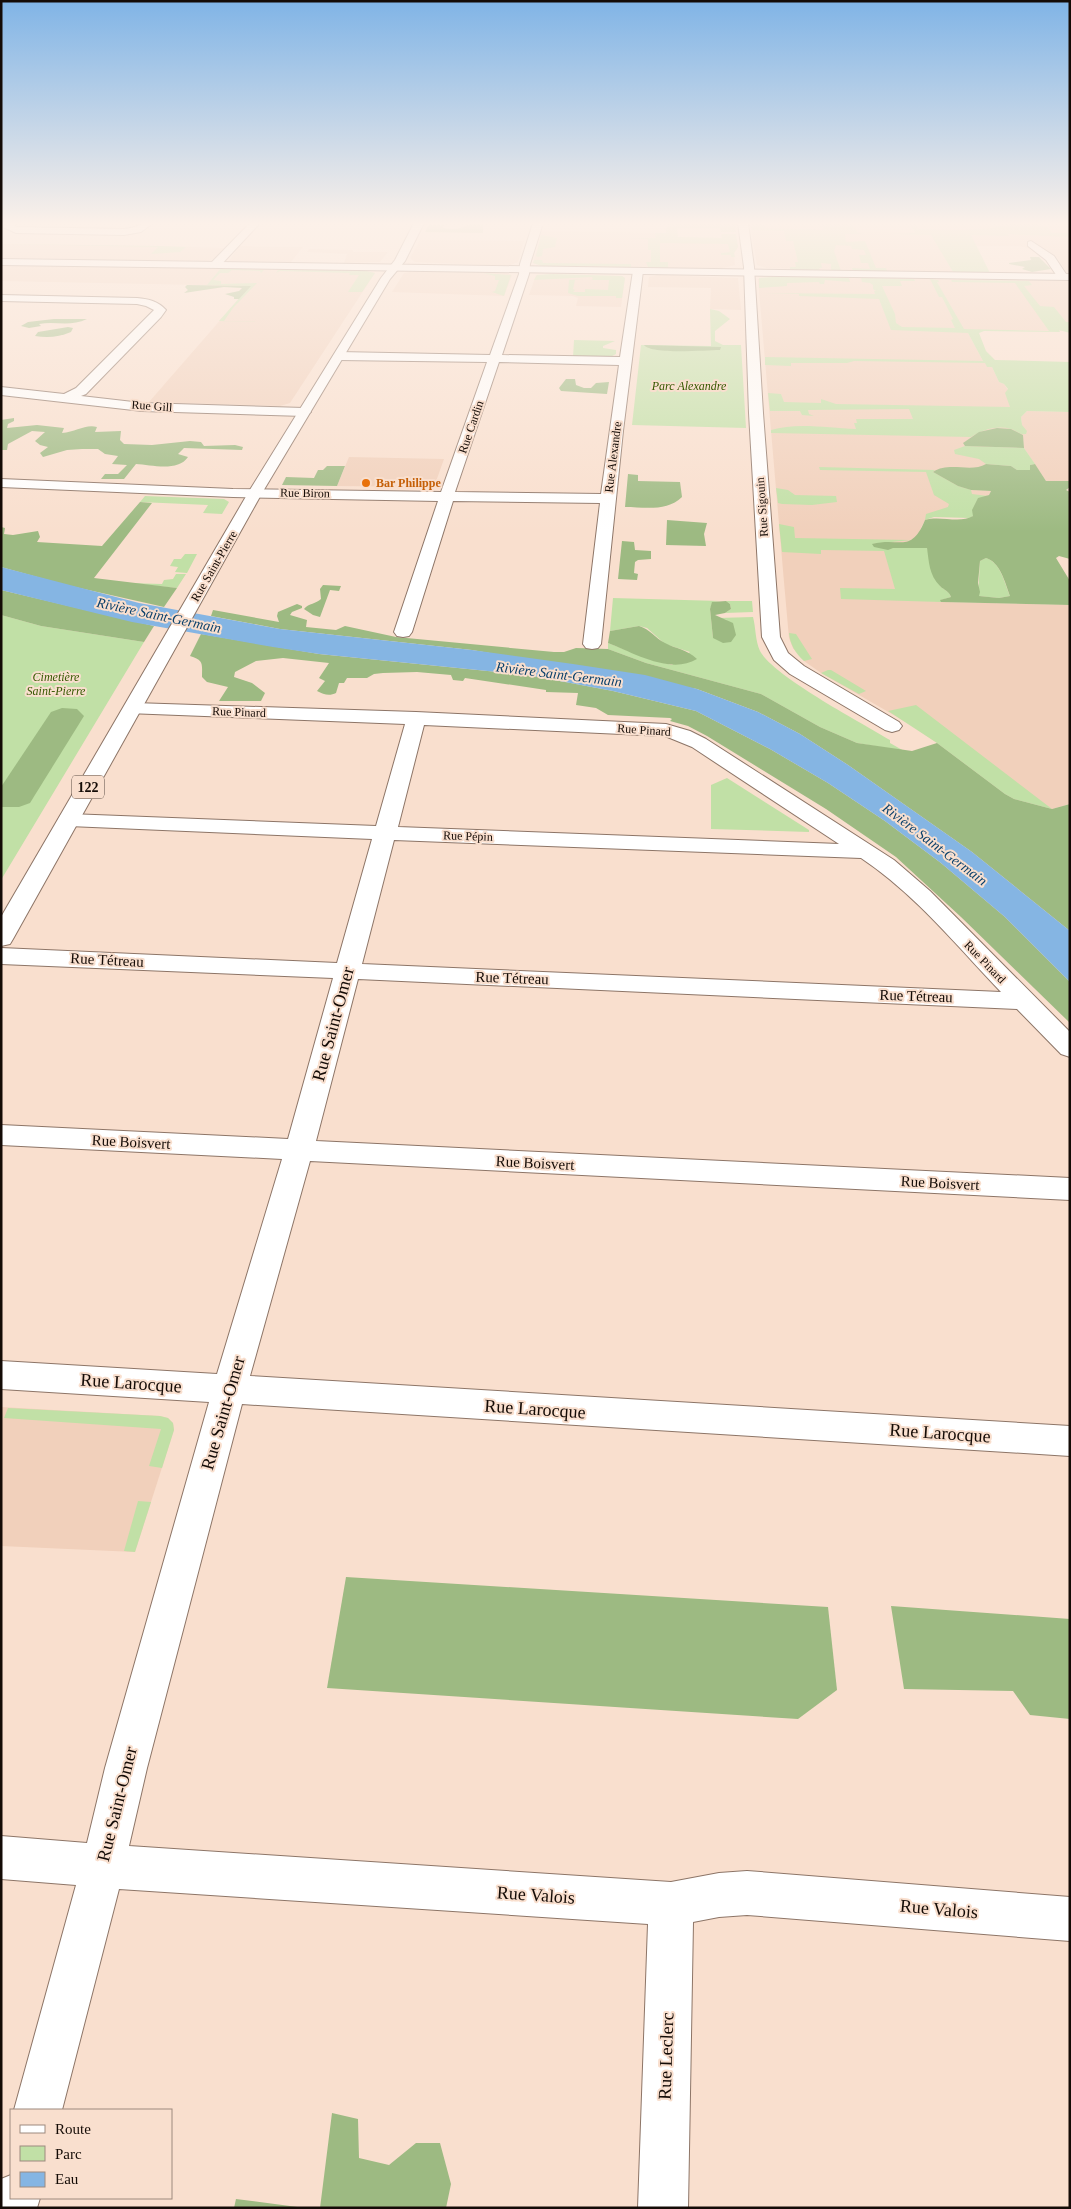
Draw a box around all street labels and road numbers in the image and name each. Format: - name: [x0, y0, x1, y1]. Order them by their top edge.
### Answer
- street label: Rue Gill: [131, 398, 174, 414]
- street label: Rue Cardin: [455, 399, 487, 455]
- street label: Rue Alexandre: [602, 421, 624, 493]
- street label: Rue Sigouin: [753, 477, 771, 537]
- street label: Rue Biron: [280, 486, 330, 500]
- street label: Rue Saint-Pierre: [188, 528, 240, 604]
- street label: Rue Pinard: [212, 704, 266, 720]
- street label: Rue Pinard: [617, 721, 671, 739]
- road number: 122: [72, 776, 104, 799]
- street label: Rue Pépin: [443, 828, 493, 844]
- street label: Rue Pinard: [961, 938, 1009, 986]
- street label: Rue Tétreau: [70, 950, 145, 970]
- street label: Rue Saint-Omer: [308, 965, 358, 1083]
- street label: Rue Tétreau: [475, 969, 549, 987]
- street label: Rue Tétreau: [879, 987, 953, 1005]
- street label: Rue Boisvert: [91, 1132, 172, 1152]
- street label: Rue Boisvert: [495, 1153, 576, 1173]
- street label: Rue Boisvert: [900, 1173, 981, 1193]
- street label: Rue Saint-Omer: [197, 1354, 249, 1472]
- street label: Rue Larocque: [80, 1369, 182, 1397]
- street label: Rue Larocque: [484, 1395, 586, 1423]
- street label: Rue Larocque: [889, 1419, 991, 1447]
- street label: Rue Saint-Omer: [93, 1745, 141, 1863]
- street label: Rue Valois: [496, 1882, 576, 1908]
- street label: Rue Valois: [899, 1896, 979, 1922]
- street label: Rue Leclerc: [654, 2012, 678, 2100]

